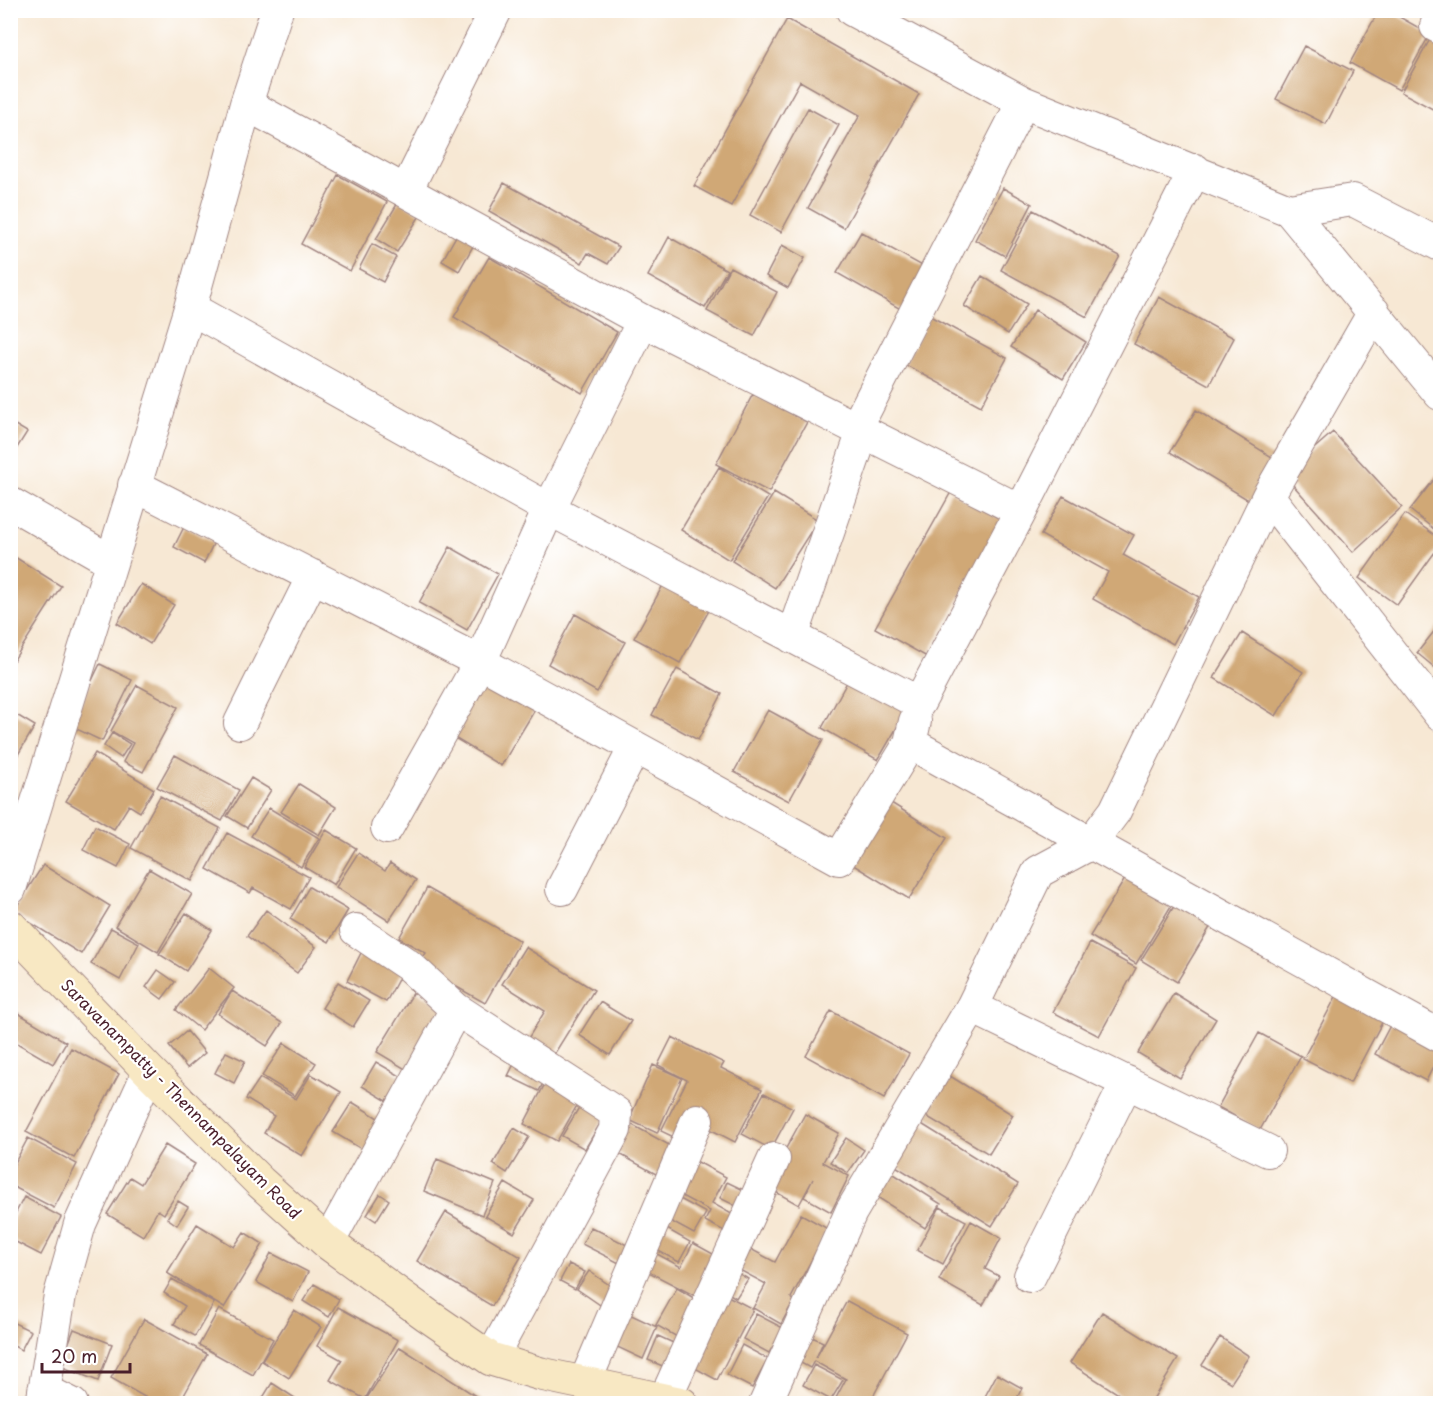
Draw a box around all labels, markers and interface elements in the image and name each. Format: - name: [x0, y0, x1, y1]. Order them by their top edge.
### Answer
- street label: Saravanampatty - Thennampalayam Road: [56, 973, 307, 1224]
- scale bar: [42, 1336, 130, 1374]
- text: 20 m: [51, 1342, 97, 1369]

